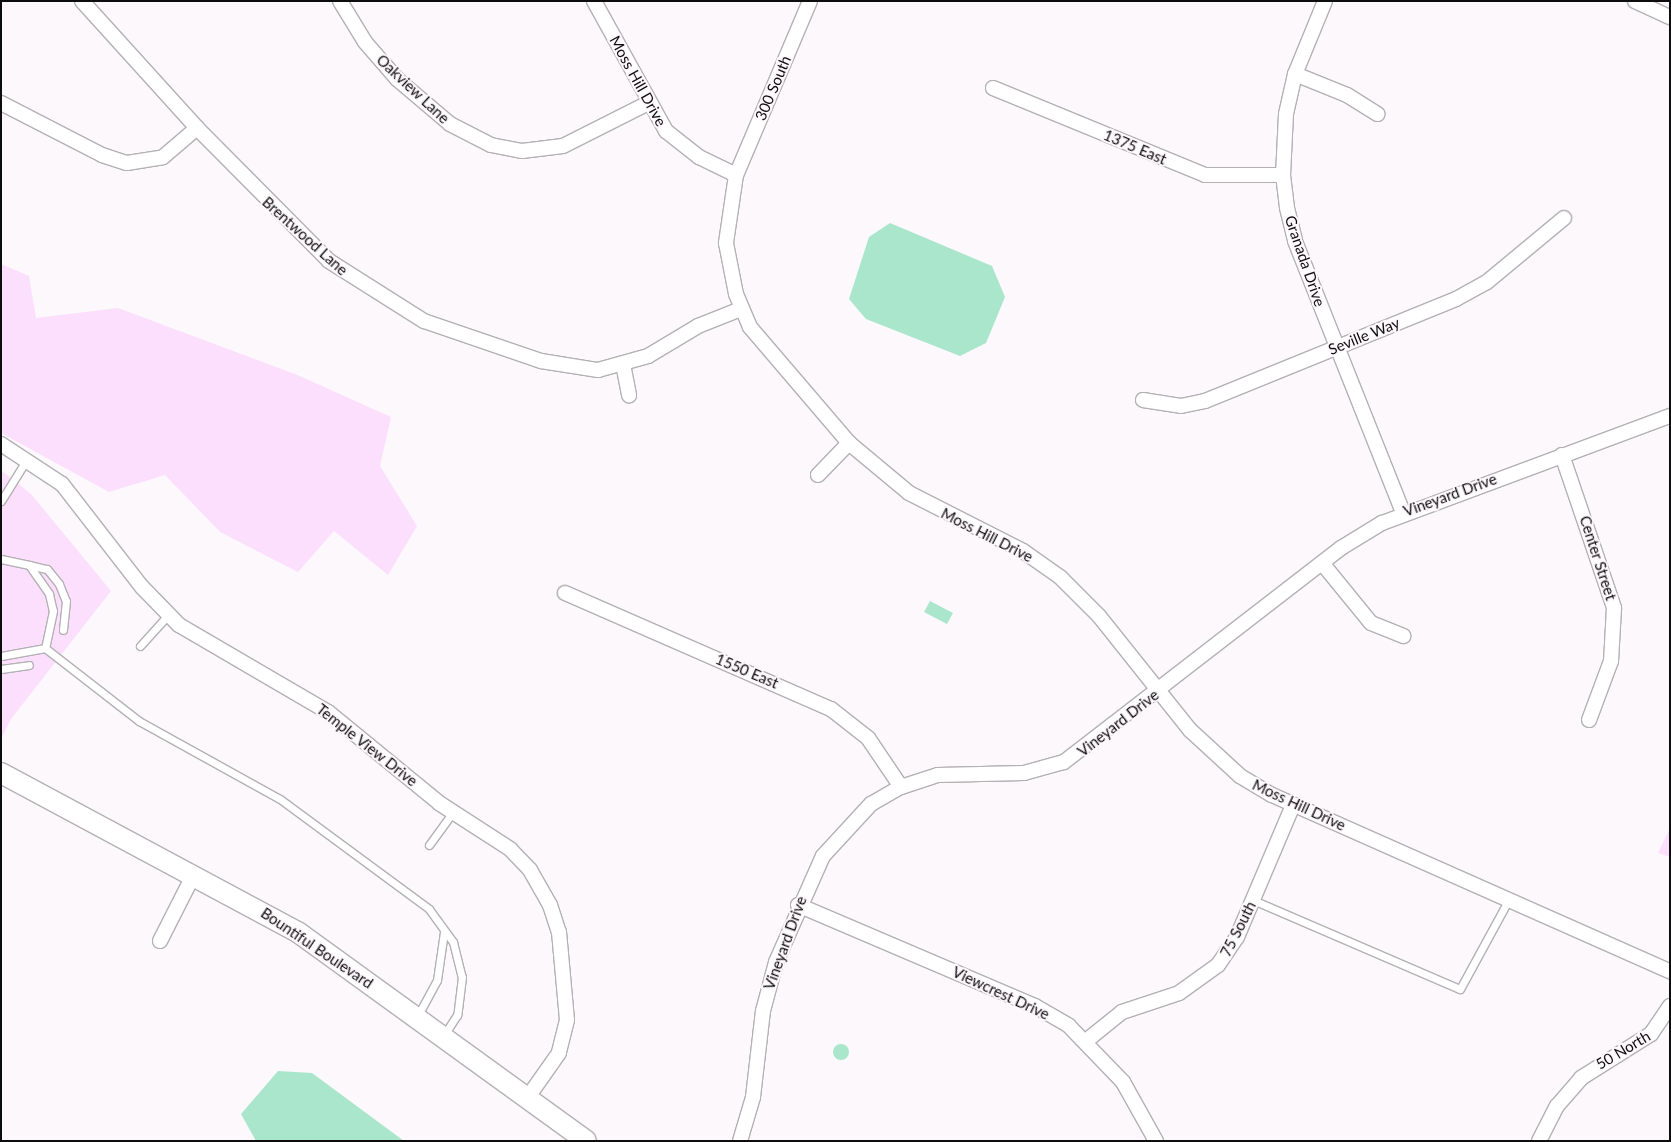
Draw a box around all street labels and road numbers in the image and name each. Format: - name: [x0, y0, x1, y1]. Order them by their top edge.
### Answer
- street label: Moss Hill Drive: [606, 33, 670, 129]
- street label: Oakview Lane: [373, 51, 453, 127]
- street label: 300 South: [751, 53, 795, 123]
- street label: 1375 East: [1101, 126, 1169, 168]
- street label: Brentwood Lane: [259, 193, 351, 279]
- street label: Granada Drive: [1281, 213, 1329, 309]
- street label: Seville Way: [1326, 313, 1402, 359]
- street label: Vineyard Drive: [1401, 470, 1499, 520]
- street label: Moss Hill Drive: [938, 504, 1036, 566]
- street label: Center Street: [1576, 513, 1620, 603]
- street label: 1550 East: [713, 650, 781, 692]
- street label: Vineyard Drive: [1074, 686, 1162, 760]
- street label: Temple View Drive: [313, 700, 421, 790]
- street label: Moss Hill Drive: [1250, 776, 1348, 834]
- street label: Vineyard Drive: [760, 894, 810, 992]
- street label: 75 South: [1216, 898, 1260, 960]
- street label: Bountiful Boulevard: [258, 904, 376, 992]
- street label: Viewcrest Drive: [950, 963, 1052, 1023]
- street label: 50 North: [1593, 1027, 1653, 1073]

